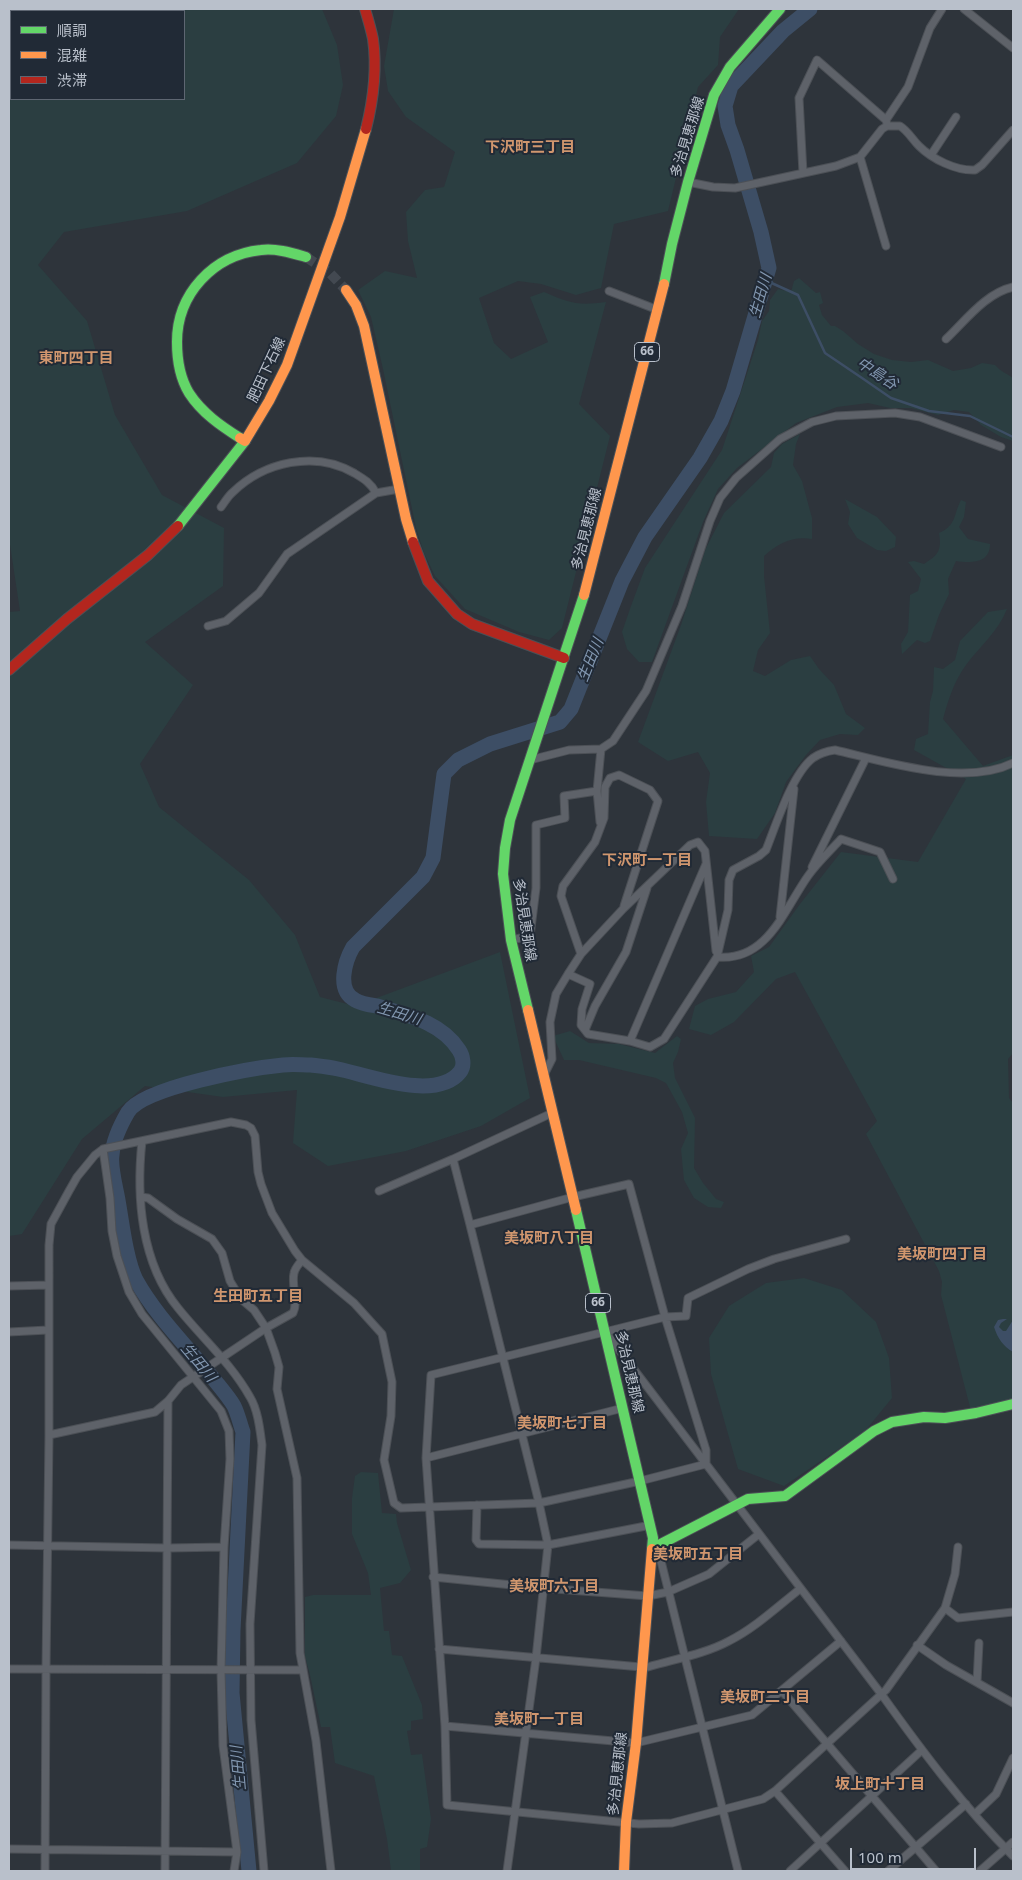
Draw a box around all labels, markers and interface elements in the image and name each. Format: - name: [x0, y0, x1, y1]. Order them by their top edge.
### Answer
- legend: [10, 10, 185, 100]
- text: 順調: [57, 20, 87, 40]
- text: 混雑: [57, 45, 87, 65]
- text: 渋滞: [57, 70, 87, 90]
- street label: 多治見恵那線: [668, 94, 708, 180]
- district label: 下沢町三丁目: [485, 139, 575, 157]
- water label: 生田川: [746, 272, 776, 320]
- street label: 肥田下石線: [245, 335, 289, 405]
- road number: 66: [634, 342, 660, 362]
- district label: 東町四丁目: [39, 350, 113, 368]
- water label: 中島谷: [853, 354, 901, 394]
- street label: 多治見恵那線: [569, 486, 605, 572]
- water label: 生田川: [574, 636, 608, 684]
- district label: 下沢町一丁目: [602, 852, 692, 870]
- street label: 多治見恵那線: [509, 877, 539, 963]
- water label: 生田川: [375, 999, 423, 1029]
- district label: 美坂町八丁目: [504, 1230, 594, 1248]
- district label: 美坂町四丁目: [897, 1246, 987, 1264]
- district label: 生田町五丁目: [213, 1288, 303, 1306]
- road number: 66: [586, 1294, 610, 1312]
- street label: 多治見恵那線: [611, 1329, 647, 1415]
- water label: 生田川: [177, 1340, 219, 1386]
- district label: 美坂町七丁目: [517, 1415, 607, 1433]
- district label: 美坂町五丁目: [653, 1546, 743, 1564]
- district label: 美坂町六丁目: [509, 1578, 599, 1596]
- district label: 美坂町二丁目: [720, 1689, 810, 1707]
- district label: 美坂町一丁目: [494, 1711, 584, 1729]
- street label: 多治見恵那線: [605, 1731, 631, 1817]
- water label: 生田川: [228, 1745, 250, 1791]
- district label: 坂上町十丁目: [835, 1776, 925, 1794]
- scale bar: [852, 1838, 978, 1870]
- text: 100 m: [858, 1847, 902, 1867]

